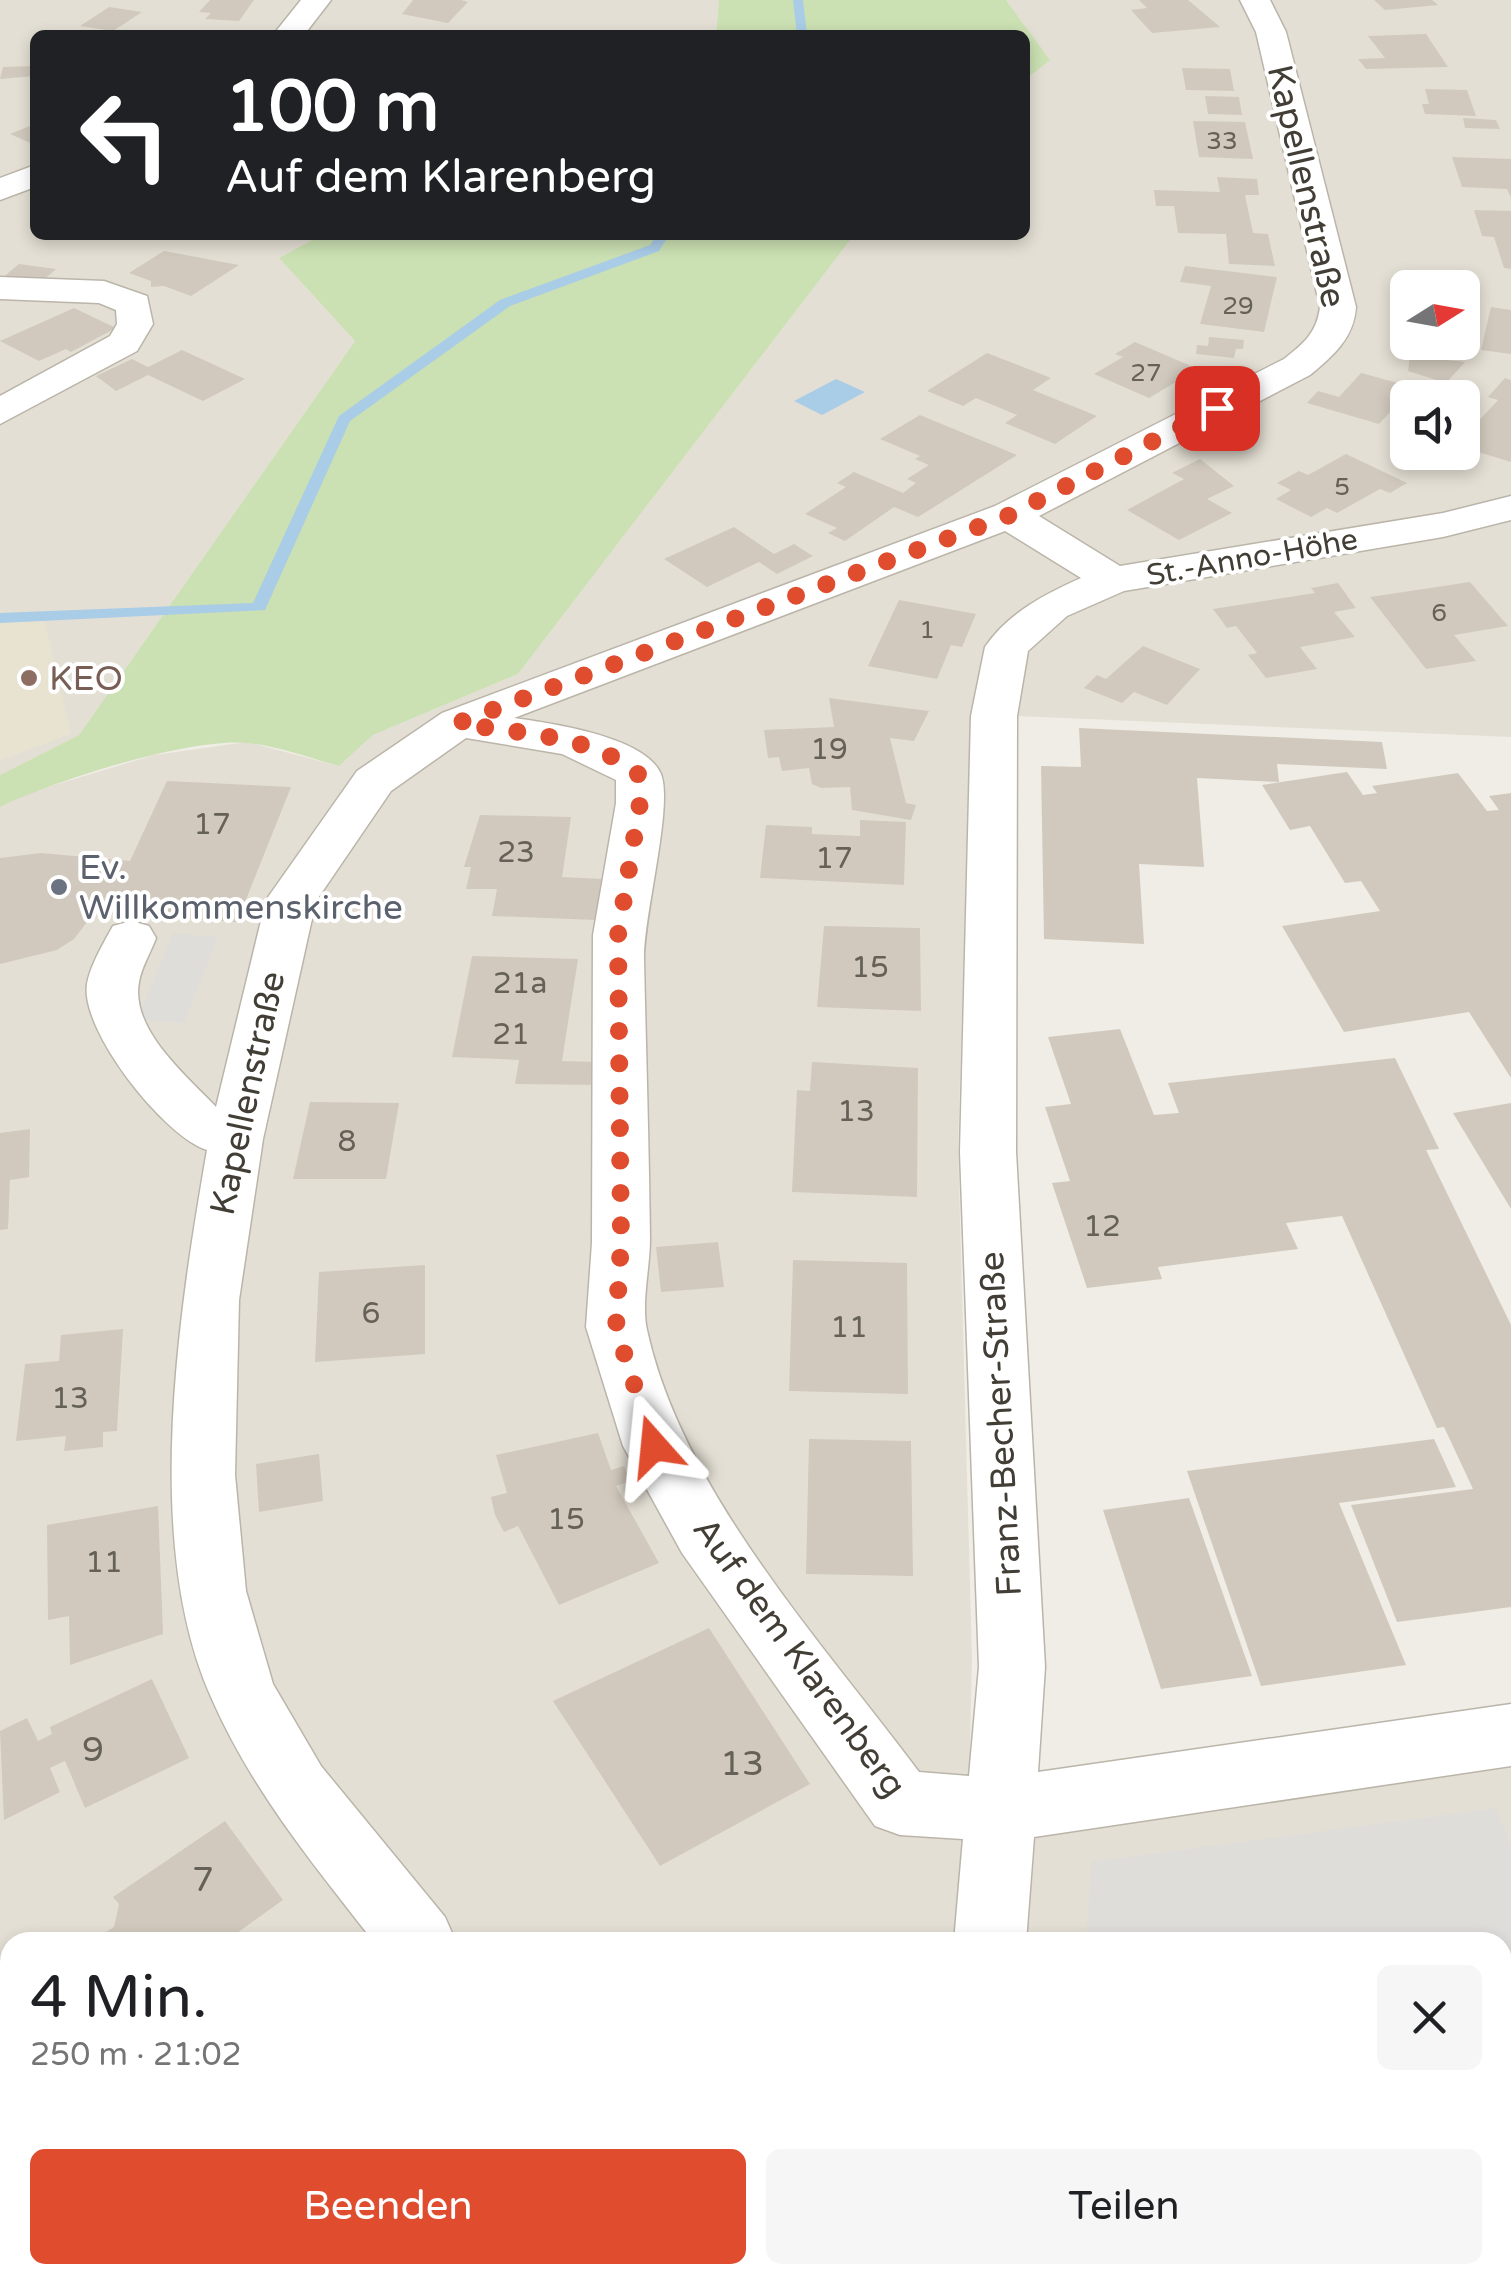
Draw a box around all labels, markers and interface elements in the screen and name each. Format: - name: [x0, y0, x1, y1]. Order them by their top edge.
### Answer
- street label: Kapellenstraße: [1258, 61, 1354, 312]
- text: 100 m: [225, 66, 439, 150]
- icon: left: [60, 70, 190, 200]
- house number: 33: [1206, 126, 1238, 156]
- text: Auf dem Klarenberg: [225, 151, 656, 205]
- north arrow: [1390, 270, 1480, 360]
- map controls: [1390, 270, 1480, 470]
- house number: 29: [1222, 291, 1254, 321]
- house number: 27: [1130, 358, 1162, 388]
- pin: [1175, 366, 1260, 451]
- button: sound: [1390, 380, 1480, 470]
- icon: arrive: [1190, 381, 1245, 436]
- house number: 5: [1334, 472, 1350, 502]
- street label: St.-Anno-Höhe: [1144, 521, 1361, 594]
- house number: 6: [1431, 598, 1447, 628]
- house number: 1: [919, 615, 935, 645]
- place label: KEO: [49, 658, 123, 700]
- marker: KEO: [18, 667, 40, 689]
- house number: 19: [810, 731, 848, 768]
- house number: 17: [193, 806, 231, 843]
- house number: 23: [497, 834, 535, 871]
- house number: 17: [815, 840, 853, 877]
- place label: Ev. Willkommenskirche: [79, 847, 403, 929]
- marker: Ev. Willkommenskirche: [48, 876, 70, 898]
- house number: 15: [851, 949, 889, 986]
- house number: 21a: [493, 965, 547, 1002]
- street label: Kapellenstraße: [202, 968, 294, 1219]
- house number: 21: [492, 1016, 530, 1053]
- house number: 13: [837, 1093, 875, 1130]
- house number: 8: [338, 1123, 356, 1160]
- house number: 12: [1083, 1208, 1121, 1245]
- street label: Franz-Becher-Straße: [971, 1250, 1031, 1598]
- house number: 6: [362, 1295, 380, 1332]
- house number: 11: [830, 1309, 868, 1346]
- house number: 13: [51, 1380, 89, 1417]
- position arrow: [602, 1394, 706, 1498]
- house number: 15: [547, 1501, 585, 1538]
- street label: Auf dem Klarenberg: [684, 1510, 915, 1806]
- house number: 11: [85, 1544, 123, 1581]
- house number: 9: [82, 1729, 104, 1771]
- house number: 13: [720, 1743, 764, 1785]
- house number: 7: [192, 1859, 214, 1901]
- text: 4 Min.: [30, 1962, 208, 2034]
- button: close: [1377, 1965, 1482, 2070]
- text: 250 m · 21:02: [30, 2036, 242, 2074]
- button: Beenden: [30, 2149, 746, 2264]
- button: Teilen: [766, 2149, 1482, 2264]

